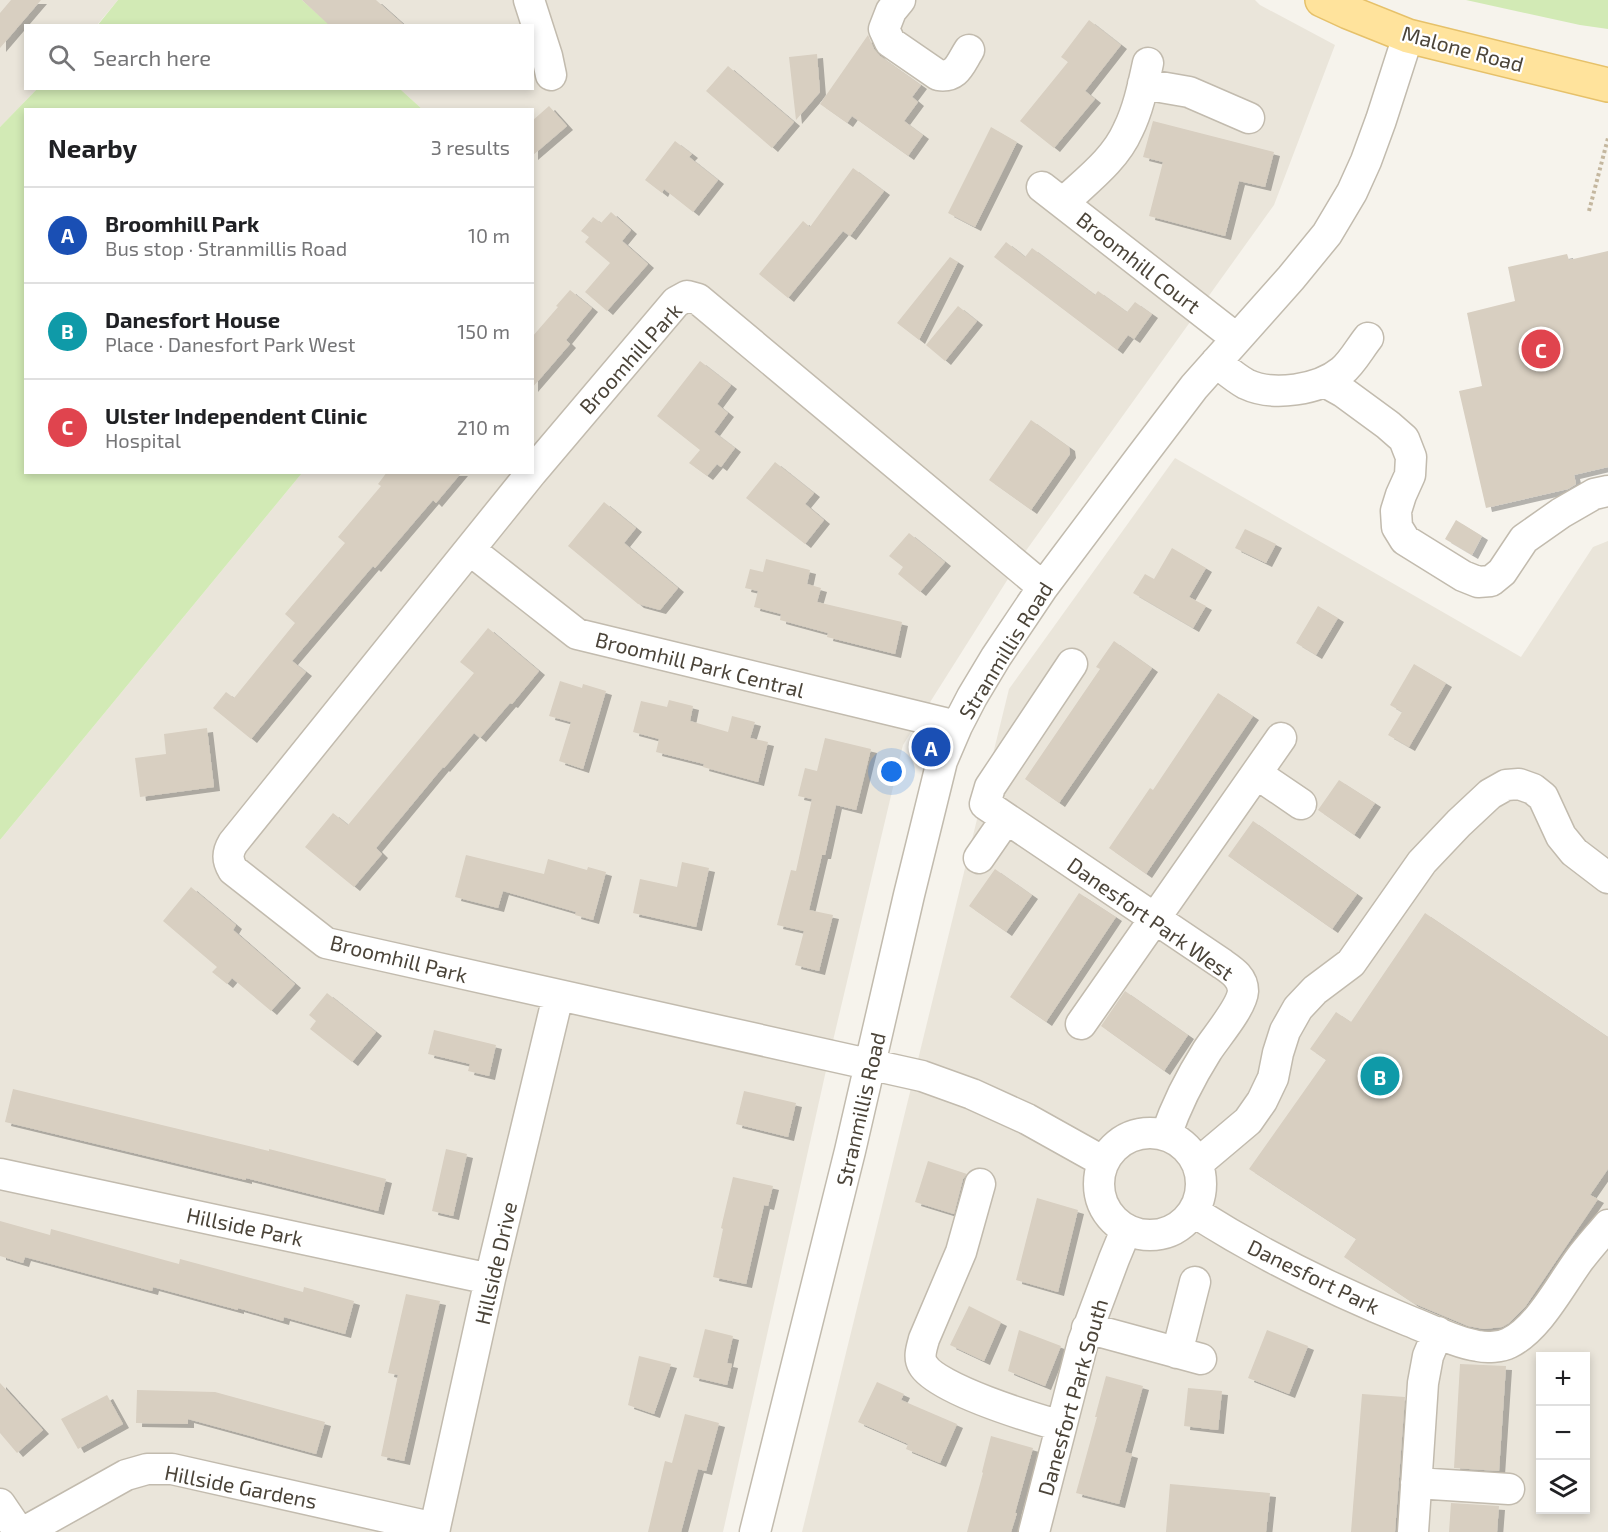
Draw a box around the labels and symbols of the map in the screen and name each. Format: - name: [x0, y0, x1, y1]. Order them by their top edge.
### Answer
- street label: Malone Road: [1400, 20, 1526, 76]
- street label: Broomhill Court: [1072, 206, 1206, 318]
- street label: Broomhill Park: [574, 297, 686, 419]
- pin: C: [1522, 326, 1560, 372]
- street label: Stranmillis Road: [953, 577, 1057, 723]
- street label: Broomhill Park Central: [593, 626, 808, 702]
- pin: A: [912, 724, 950, 770]
- your location: [877, 757, 906, 786]
- street label: Danesfort Park West: [1063, 851, 1239, 985]
- street label: Broomhill Park: [328, 929, 470, 987]
- street label: Stranmillis Road: [830, 1030, 890, 1188]
- pin: B: [1360, 1054, 1400, 1098]
- street label: Hillside Drive: [469, 1199, 521, 1327]
- street label: Hillside Park: [184, 1201, 306, 1251]
- street label: Danesfort Park: [1244, 1233, 1384, 1319]
- street label: Danesfort Park South: [1032, 1296, 1112, 1498]
- street label: Hillside Gardens: [163, 1459, 319, 1513]

